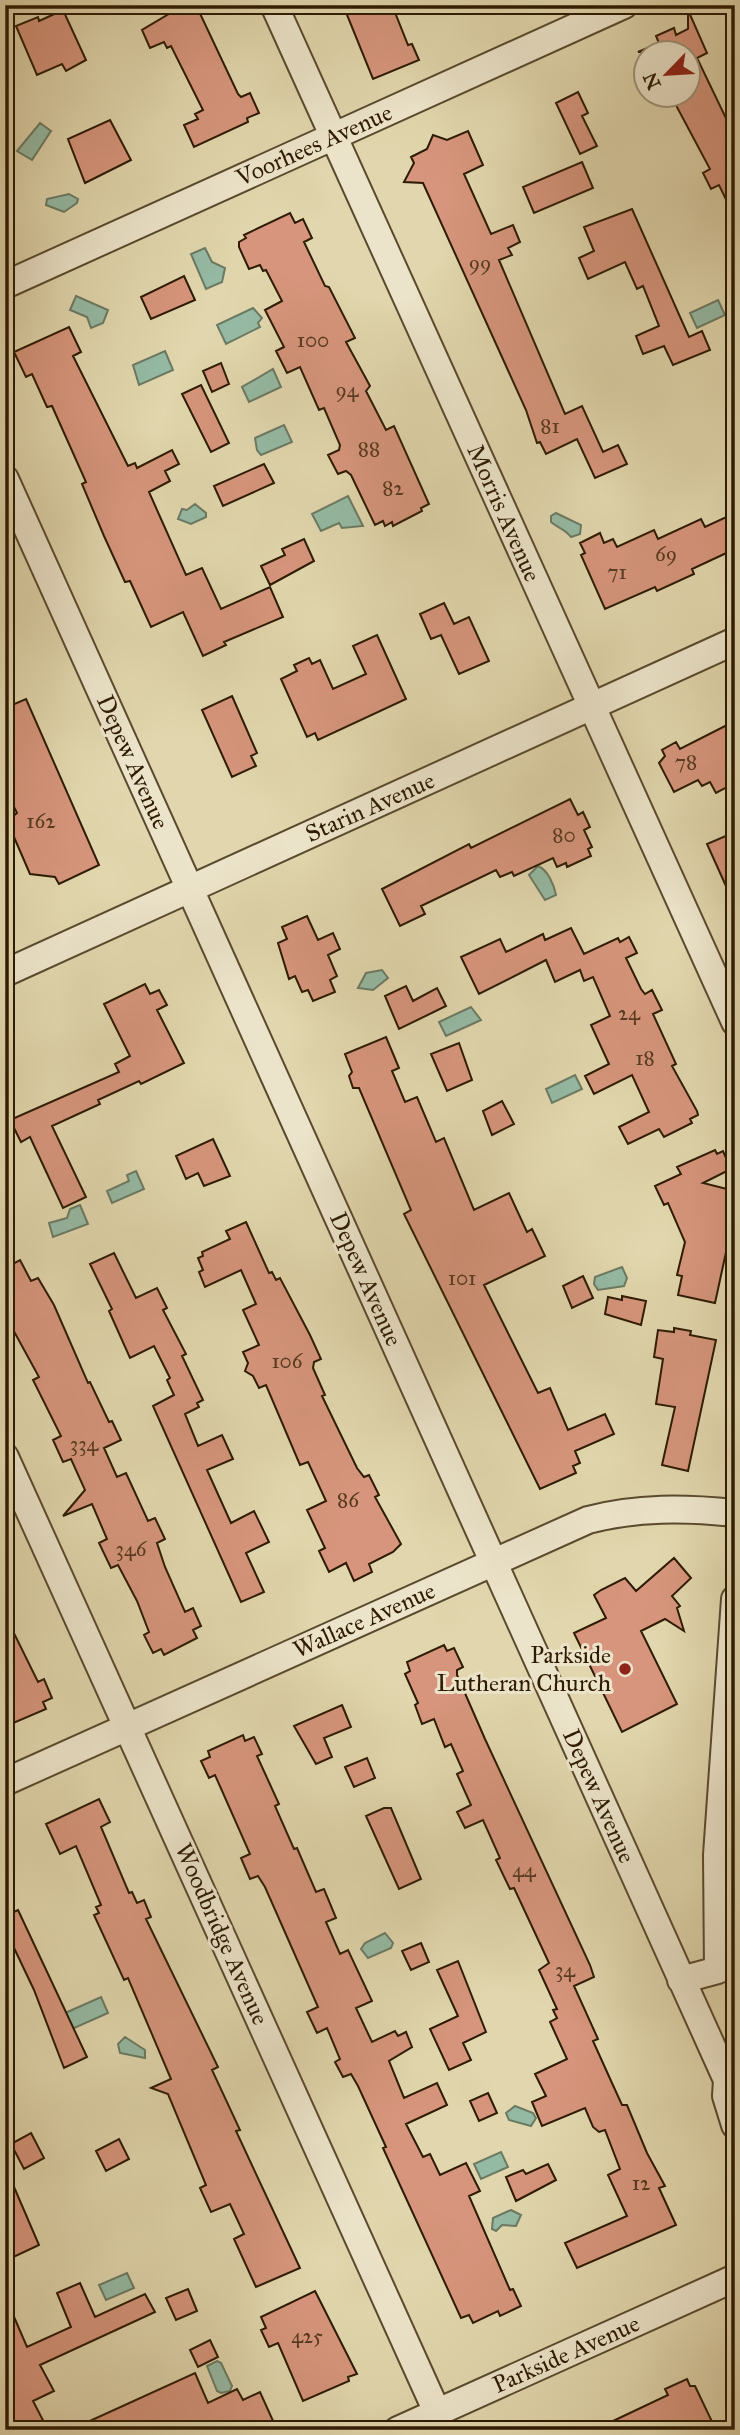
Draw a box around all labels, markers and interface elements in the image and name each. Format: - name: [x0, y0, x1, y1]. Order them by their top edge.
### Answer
- north arrow: [632, 38, 702, 108]
- text: N: [638, 69, 666, 93]
- street label: Voorhees Avenue: [230, 97, 397, 193]
- house number: 99: [469, 250, 491, 276]
- house number: 100: [297, 327, 329, 353]
- house number: 94: [336, 377, 360, 403]
- house number: 81: [540, 413, 560, 439]
- house number: 88: [358, 436, 380, 462]
- street label: Morris Avenue: [460, 440, 548, 586]
- house number: 82: [382, 475, 404, 501]
- house number: 69: [655, 541, 677, 567]
- house number: 71: [607, 559, 627, 585]
- street label: Depew Avenue: [90, 690, 176, 834]
- house number: 78: [675, 749, 697, 775]
- street label: Starin Avenue: [301, 765, 439, 849]
- house number: 162: [26, 808, 56, 834]
- house number: 80: [552, 822, 576, 848]
- house number: 24: [618, 1000, 641, 1026]
- house number: 18: [635, 1045, 655, 1071]
- street label: Depew Avenue: [323, 1207, 409, 1351]
- house number: 101: [448, 1265, 476, 1291]
- house number: 106: [271, 1348, 304, 1374]
- house number: 334: [70, 1431, 100, 1457]
- house number: 86: [337, 1487, 360, 1513]
- house number: 346: [116, 1536, 148, 1562]
- street label: Wallace Avenue: [288, 1575, 440, 1665]
- place label: Parkside Lutheran Church: [437, 1640, 611, 1698]
- marker: Parkside Lutheran Church: [617, 1661, 633, 1677]
- street label: Depew Avenue: [556, 1724, 642, 1868]
- street label: Woodbridge Avenue: [168, 1838, 276, 2030]
- house number: 44: [512, 1857, 537, 1883]
- house number: 34: [555, 1957, 576, 1983]
- house number: 12: [632, 2170, 651, 2196]
- street label: Parkside Avenue: [488, 2308, 644, 2400]
- house number: 425: [291, 2323, 323, 2349]

